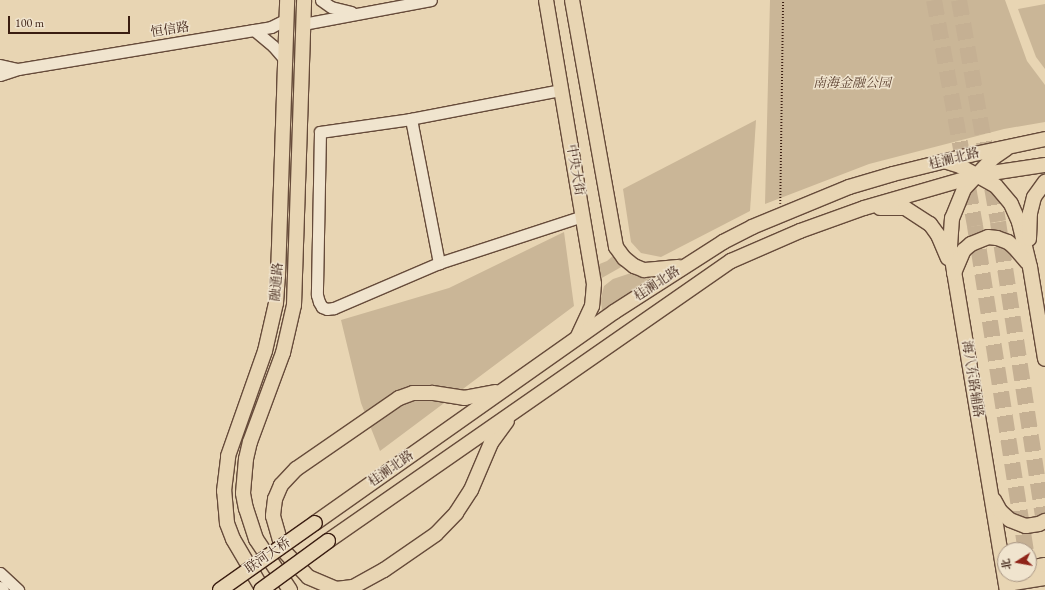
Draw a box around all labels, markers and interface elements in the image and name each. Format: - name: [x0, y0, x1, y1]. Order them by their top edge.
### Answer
- scale bar: [10, 8, 132, 34]
- text: 100 m: [15, 15, 44, 31]
- street label: 恒信路: [150, 19, 190, 41]
- park label: 南海金融公园: [813, 75, 891, 91]
- street label: 中央大街: [563, 143, 587, 197]
- street label: 桂澜北路: [927, 145, 981, 173]
- street label: 融通路: [268, 262, 286, 302]
- street label: 桂澜北路: [631, 263, 683, 305]
- street label: 海八东路辅路: [958, 339, 986, 419]
- street label: 桂澜北路: [365, 448, 417, 490]
- street label: 联河大桥: [242, 535, 294, 577]
- north arrow: [997, 542, 1037, 582]
- text: 北: [998, 557, 1014, 571]

